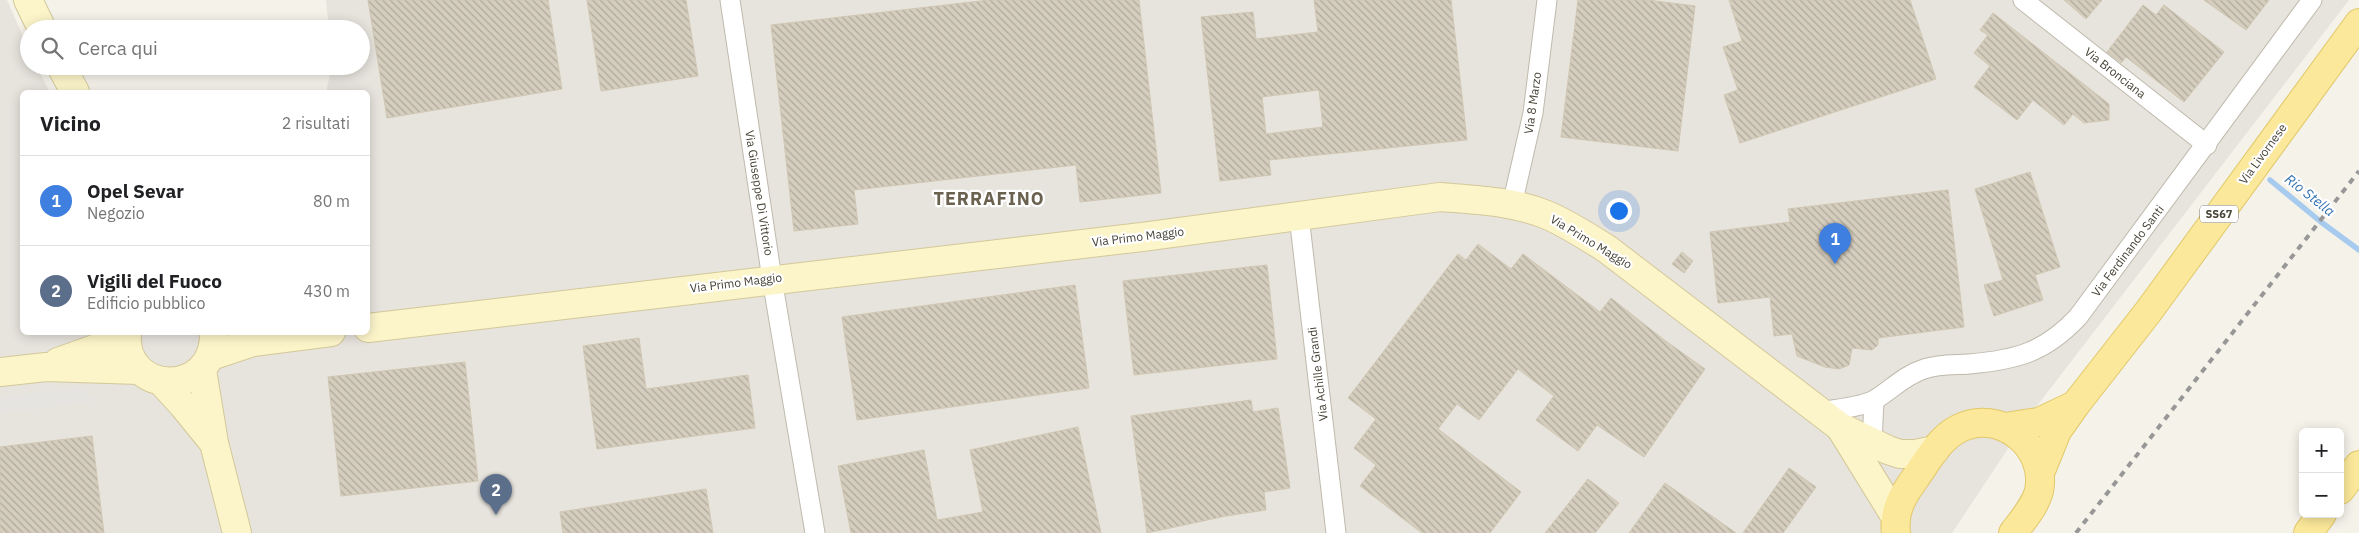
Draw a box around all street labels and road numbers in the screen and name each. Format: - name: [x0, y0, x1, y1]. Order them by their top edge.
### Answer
- street label: Via Bronciana: [2082, 44, 2150, 102]
- street label: Via 8 Marzo: [1521, 71, 1544, 135]
- street label: Via Livornese: [2236, 120, 2290, 187]
- street label: Via Giuseppe Di Vittorio: [742, 129, 777, 257]
- street label: Via Ferdinando Santi: [2088, 202, 2167, 299]
- road number: SS67: [2200, 205, 2238, 222]
- street label: Via Primo Maggio: [1548, 211, 1635, 272]
- street label: Via Primo Maggio: [1091, 223, 1185, 250]
- street label: Via Primo Maggio: [689, 269, 783, 296]
- street label: Via Achille Grandi: [1304, 326, 1331, 422]

